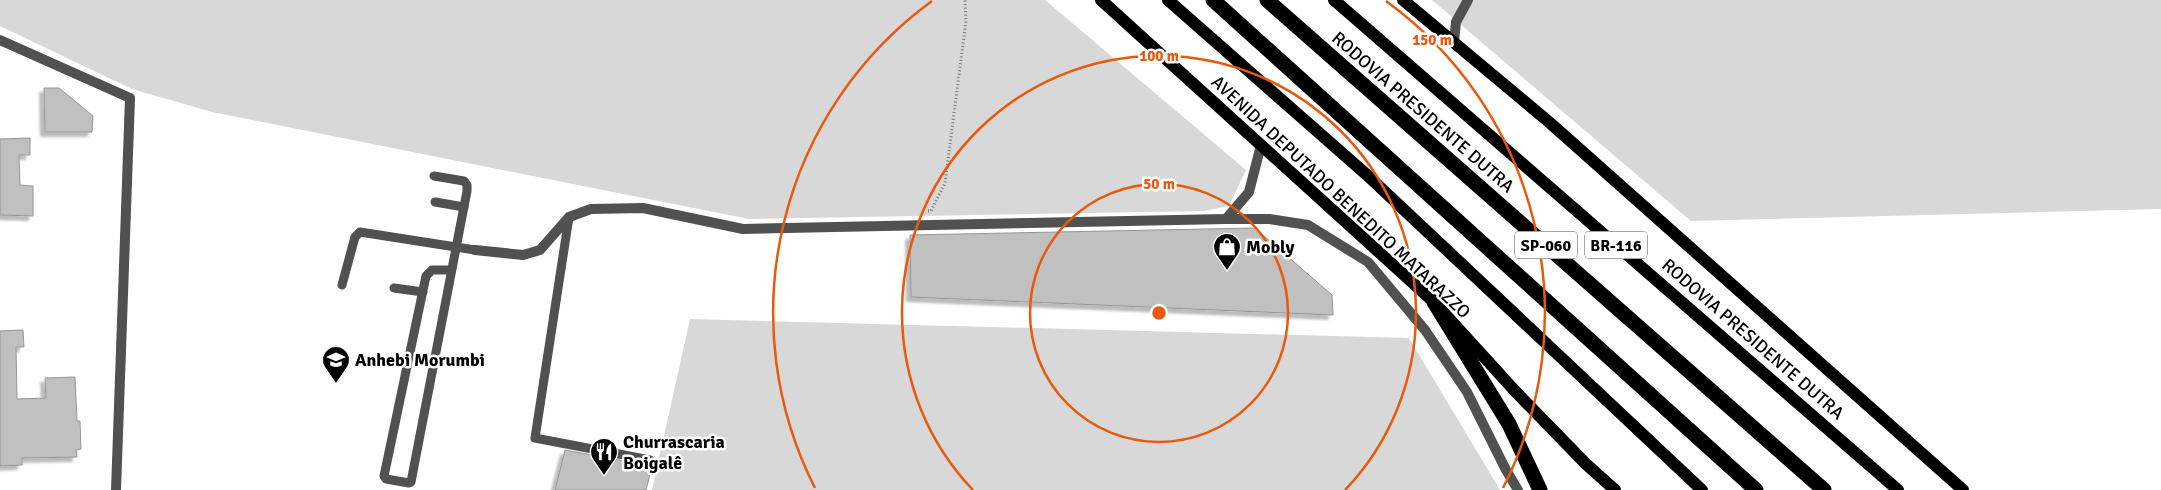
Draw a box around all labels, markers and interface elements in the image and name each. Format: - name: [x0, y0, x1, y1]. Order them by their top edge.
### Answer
- street label: RODOVIA PRESIDENTE DUTRA: [1327, 27, 1519, 197]
- text: 150 m: [1412, 31, 1452, 49]
- text: 100 m: [1139, 47, 1179, 65]
- street label: AVENIDA DEPUTADO BENEDITO MATARAZZO: [1207, 71, 1475, 323]
- text: 50 m: [1143, 175, 1175, 193]
- shop icon: Mobly: [1212, 232, 1242, 271]
- road number: SP-060: [1515, 232, 1577, 258]
- road number: BR-116: [1585, 232, 1647, 258]
- place label: Mobly: [1246, 236, 1294, 258]
- street label: RODOVIA PRESIDENTE DUTRA: [1657, 254, 1849, 424]
- centre of rings: [1150, 304, 1168, 322]
- school or university icon: Anhebi Morumbi: [321, 345, 351, 384]
- place label: Anhebi Morumbi: [355, 349, 485, 371]
- place label: Churrascaria Boigalê: [623, 431, 725, 474]
- restaurant icon: Churrascaria Boigalê: [589, 437, 619, 476]

